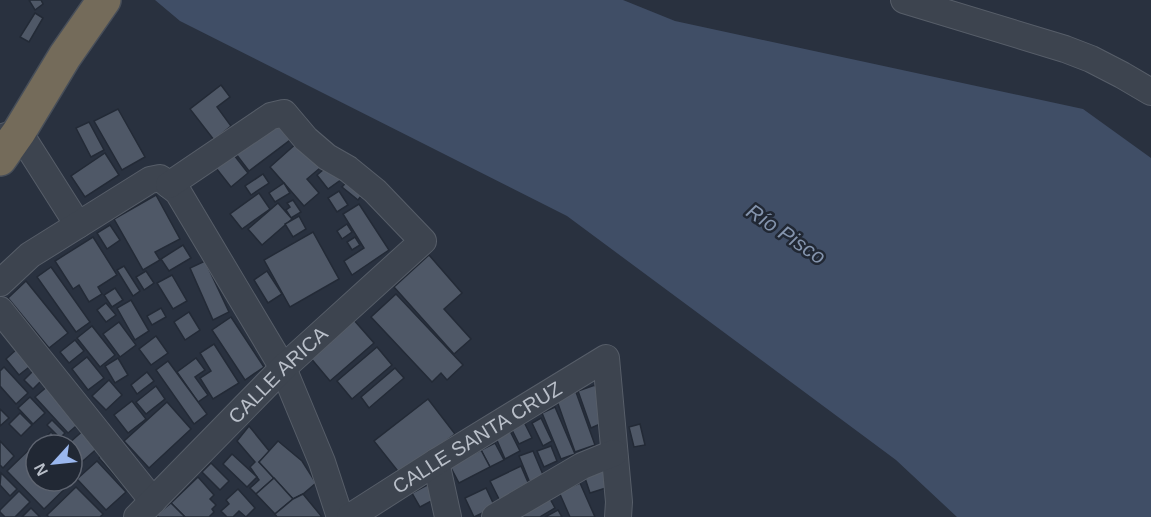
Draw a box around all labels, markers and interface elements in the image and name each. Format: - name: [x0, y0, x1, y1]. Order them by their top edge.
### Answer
- water label: Río Pisco: [743, 199, 830, 268]
- street label: CALLE ARICA: [224, 322, 332, 428]
- street label: CALLE SANTA CRUZ: [389, 377, 565, 498]
- north arrow: [24, 433, 84, 493]
- text: N: [31, 461, 51, 479]

